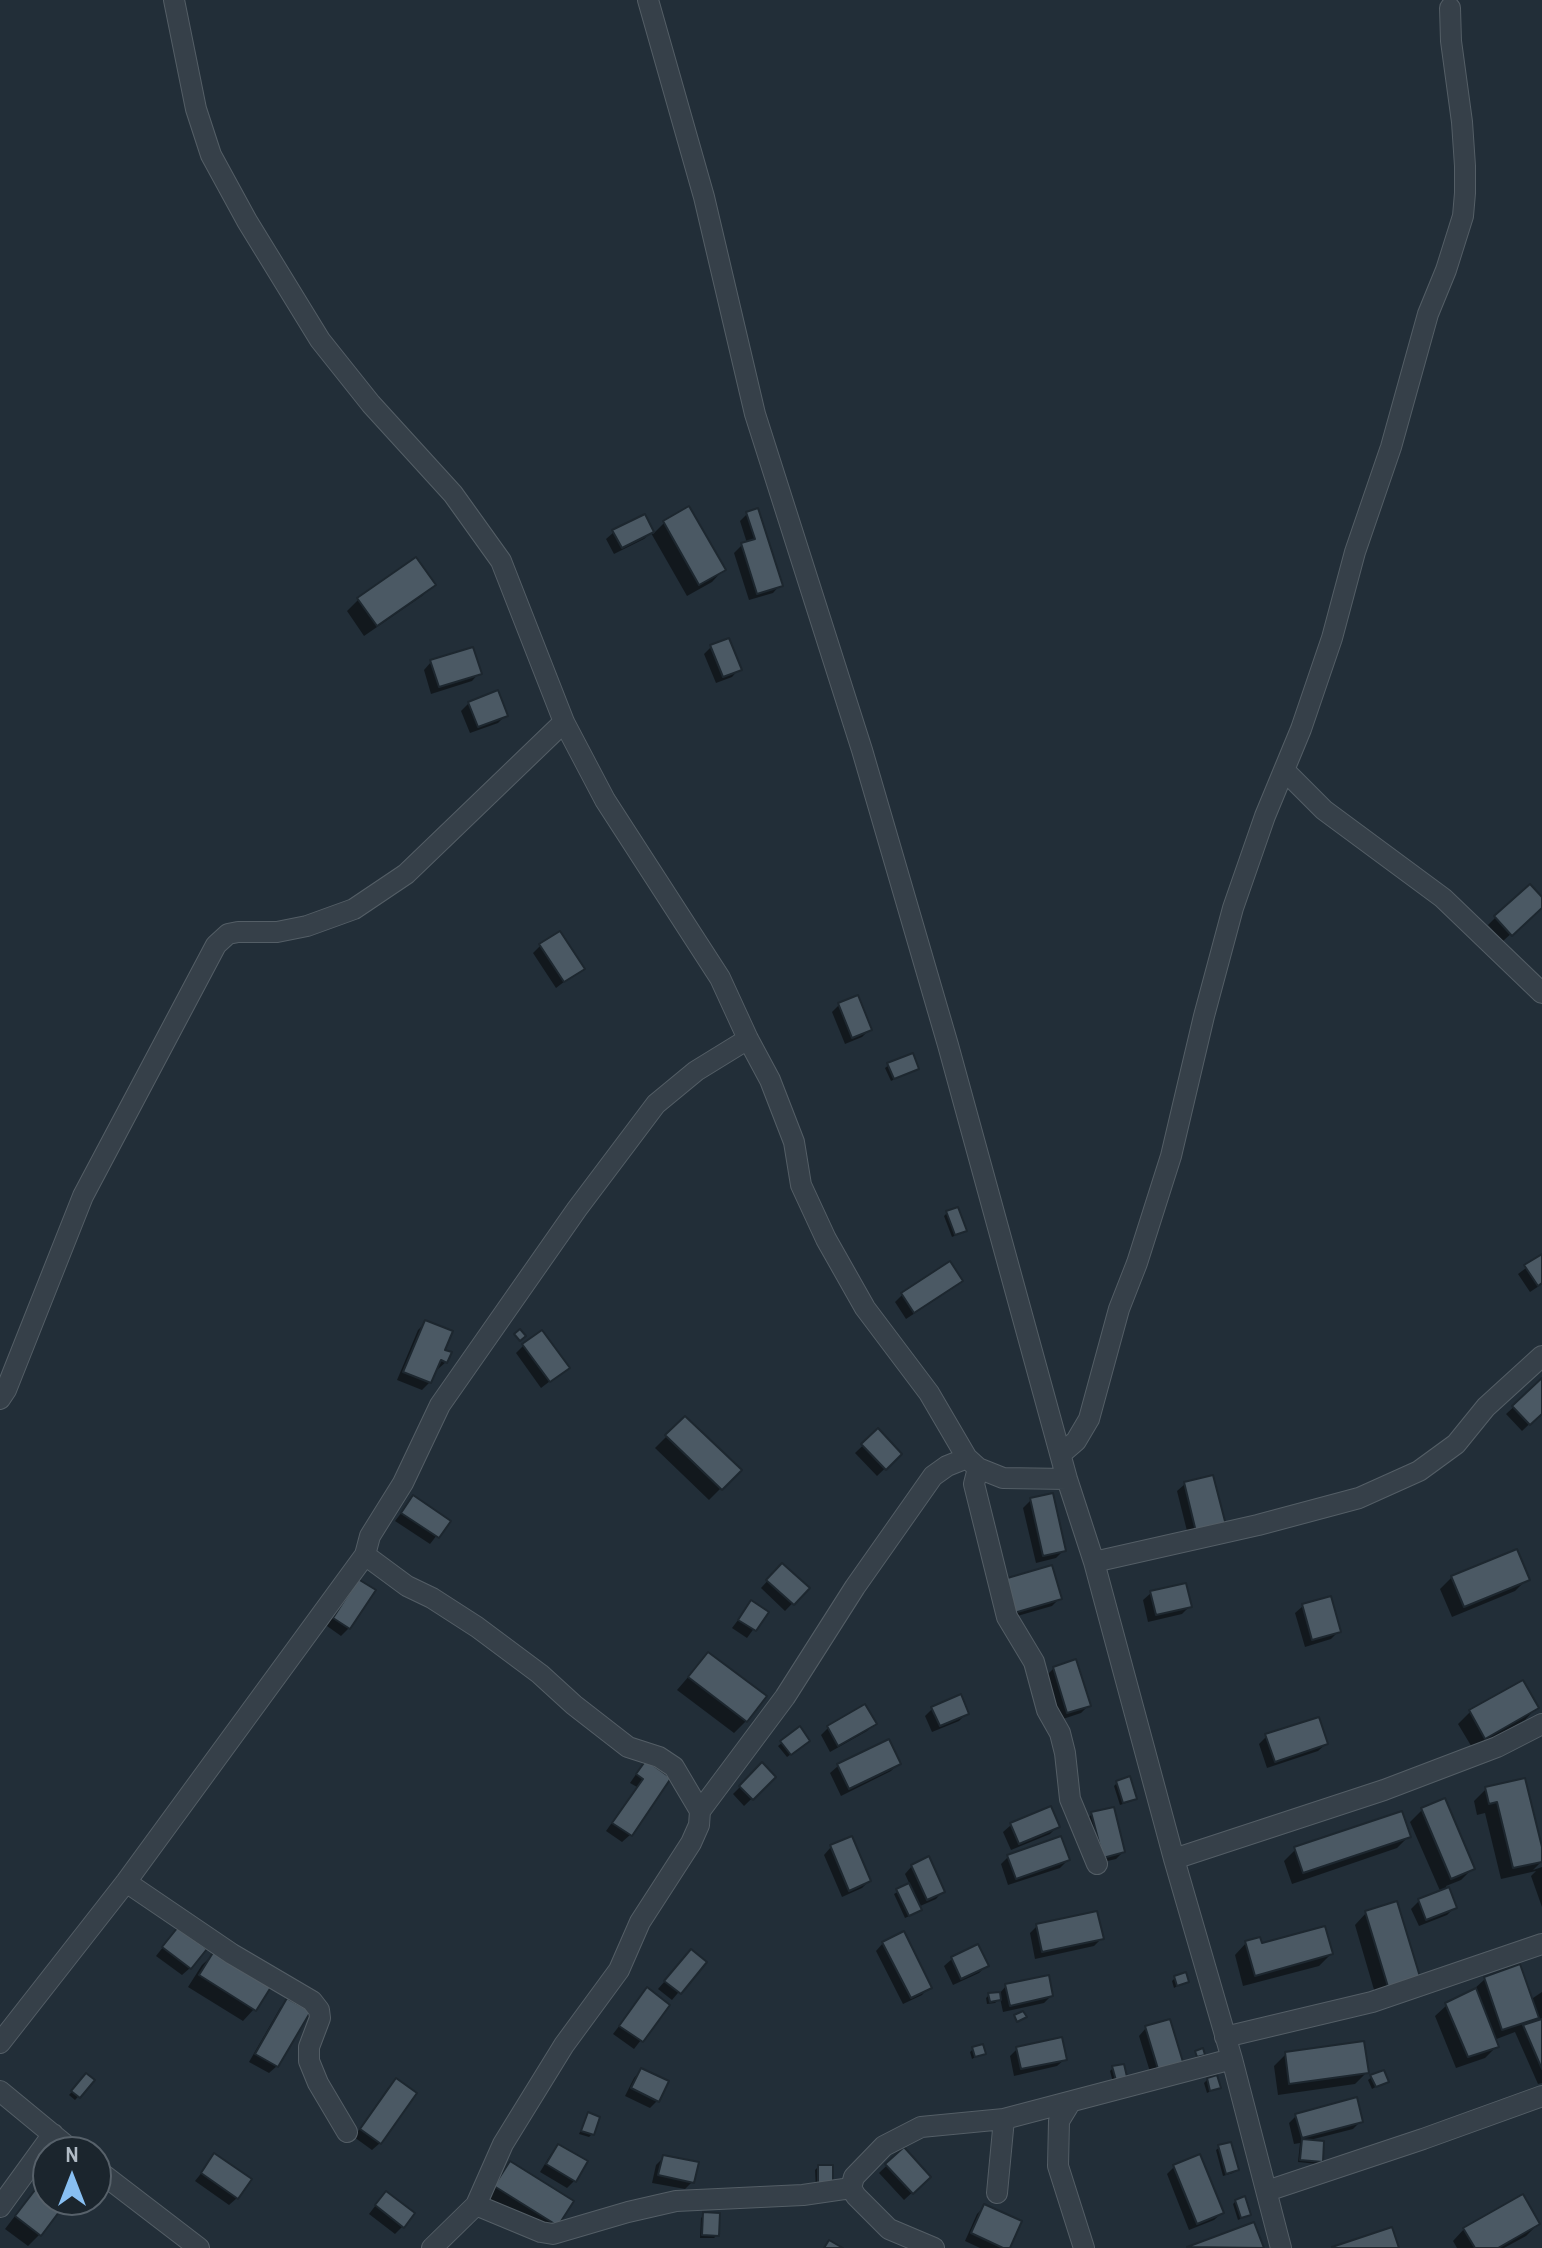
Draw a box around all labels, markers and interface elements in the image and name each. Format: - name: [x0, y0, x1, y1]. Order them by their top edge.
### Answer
- north arrow: [32, 2136, 112, 2216]
- text: N: [65, 2139, 79, 2169]

